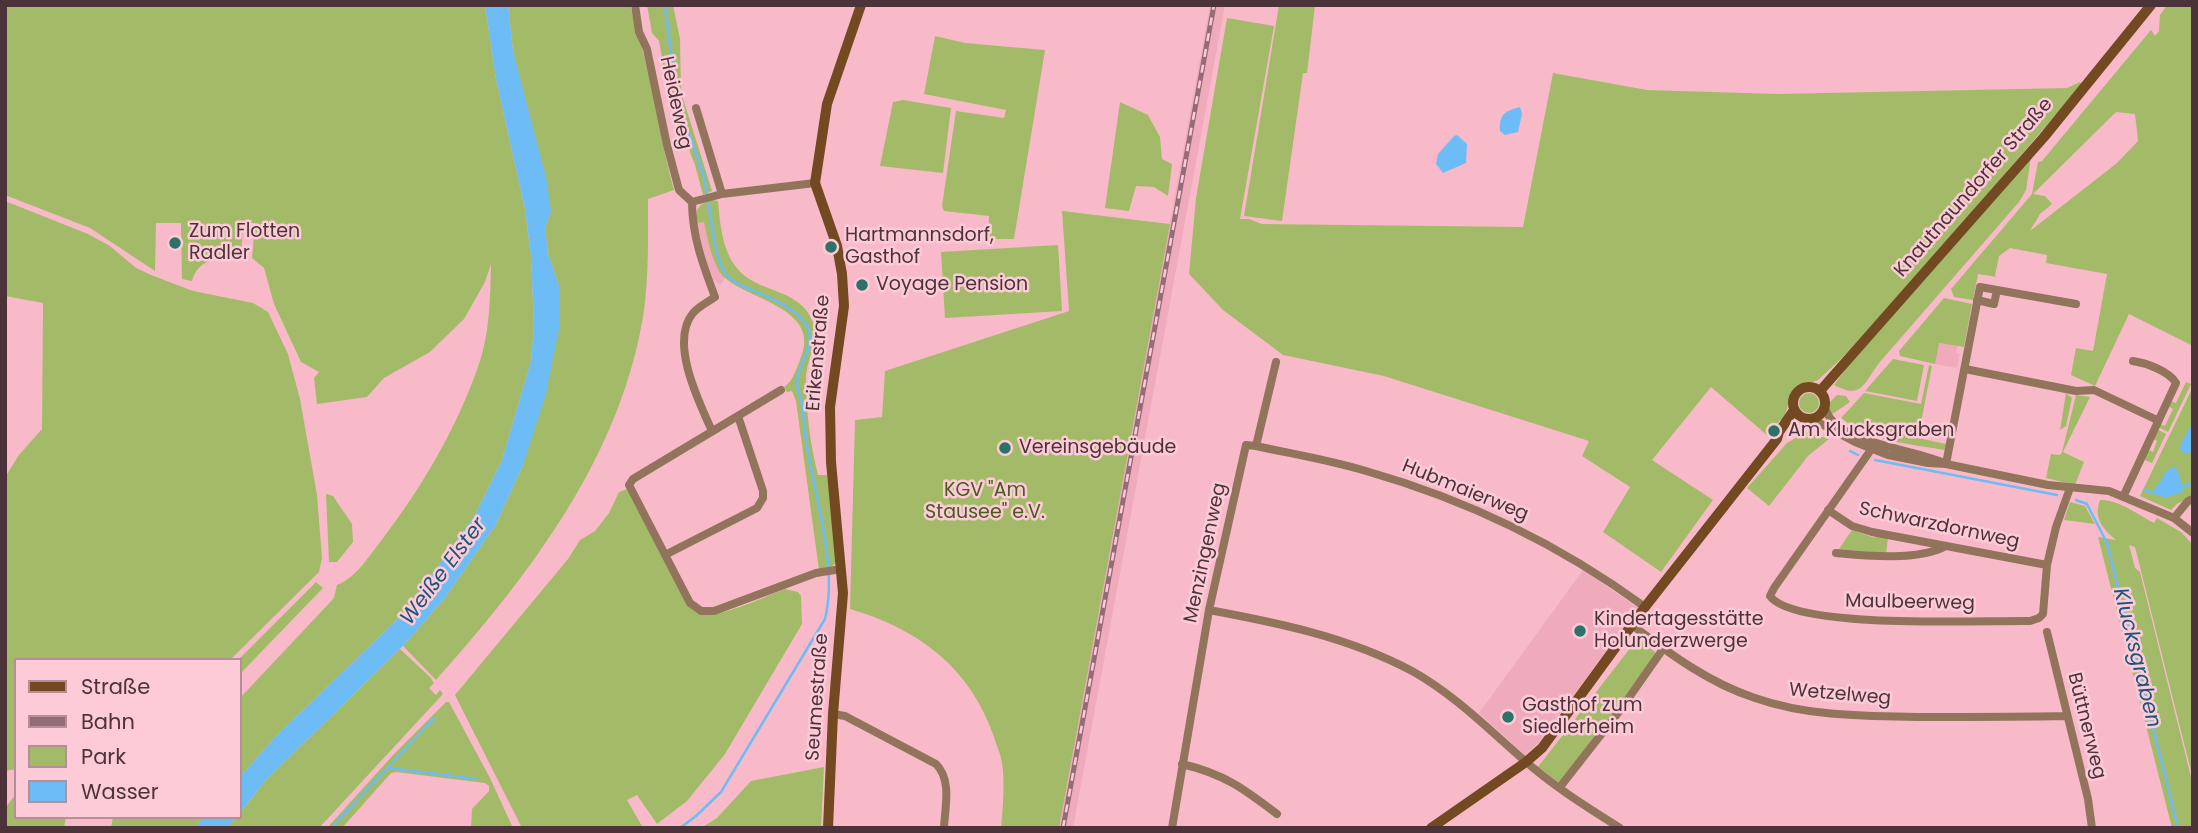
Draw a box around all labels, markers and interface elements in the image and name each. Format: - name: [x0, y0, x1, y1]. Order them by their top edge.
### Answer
- street label: Heideweg: [654, 54, 696, 152]
- street label: Knautnaundorfer Straße: [1890, 94, 2058, 282]
- place label: Zum Flotten Radler: [189, 221, 300, 265]
- place label: Hartmannsdorf, Gasthof: [845, 225, 994, 269]
- marker: Zum Flotten Radler: [167, 235, 183, 251]
- marker: Hartmannsdorf, Gasthof: [823, 239, 839, 255]
- place label: Voyage Pension: [876, 274, 1028, 296]
- marker: Voyage Pension: [854, 277, 870, 293]
- street label: Erikenstraße: [803, 294, 835, 412]
- place label: Am Klucksgraben: [1788, 420, 1954, 442]
- marker: Am Klucksgraben: [1766, 423, 1782, 439]
- place label: Vereinsgebäude: [1019, 437, 1176, 459]
- marker: Vereinsgebäude: [997, 440, 1013, 456]
- street label: Hubmaierweg: [1398, 455, 1532, 527]
- park label: KGV "Am Stausee" e.V.: [925, 480, 1045, 524]
- street label: Menzingenweg: [1180, 481, 1232, 625]
- street label: Schwarzdornweg: [1857, 498, 2021, 554]
- water label: Weiße Elster: [396, 514, 492, 630]
- water label: Klucksgraben: [2107, 586, 2165, 730]
- street label: Maulbeerweg: [1845, 590, 1975, 616]
- place label: Kindertagesstätte Holunderzwerge: [1594, 609, 1764, 653]
- marker: Kindertagesstätte Holunderzwerge: [1572, 623, 1588, 639]
- street label: Seumestraße: [802, 632, 834, 762]
- legend: [14, 658, 242, 819]
- street label: Büttnerweg: [2062, 670, 2110, 782]
- text: Straße: [81, 672, 150, 701]
- street label: Wetzelweg: [1788, 679, 1892, 711]
- place label: Gasthof zum Siedlerheim: [1522, 695, 1642, 739]
- text: Bahn: [81, 707, 135, 736]
- marker: Gasthof zum Siedlerheim: [1500, 709, 1516, 725]
- text: Park: [81, 742, 126, 771]
- text: Wasser: [81, 777, 158, 806]

